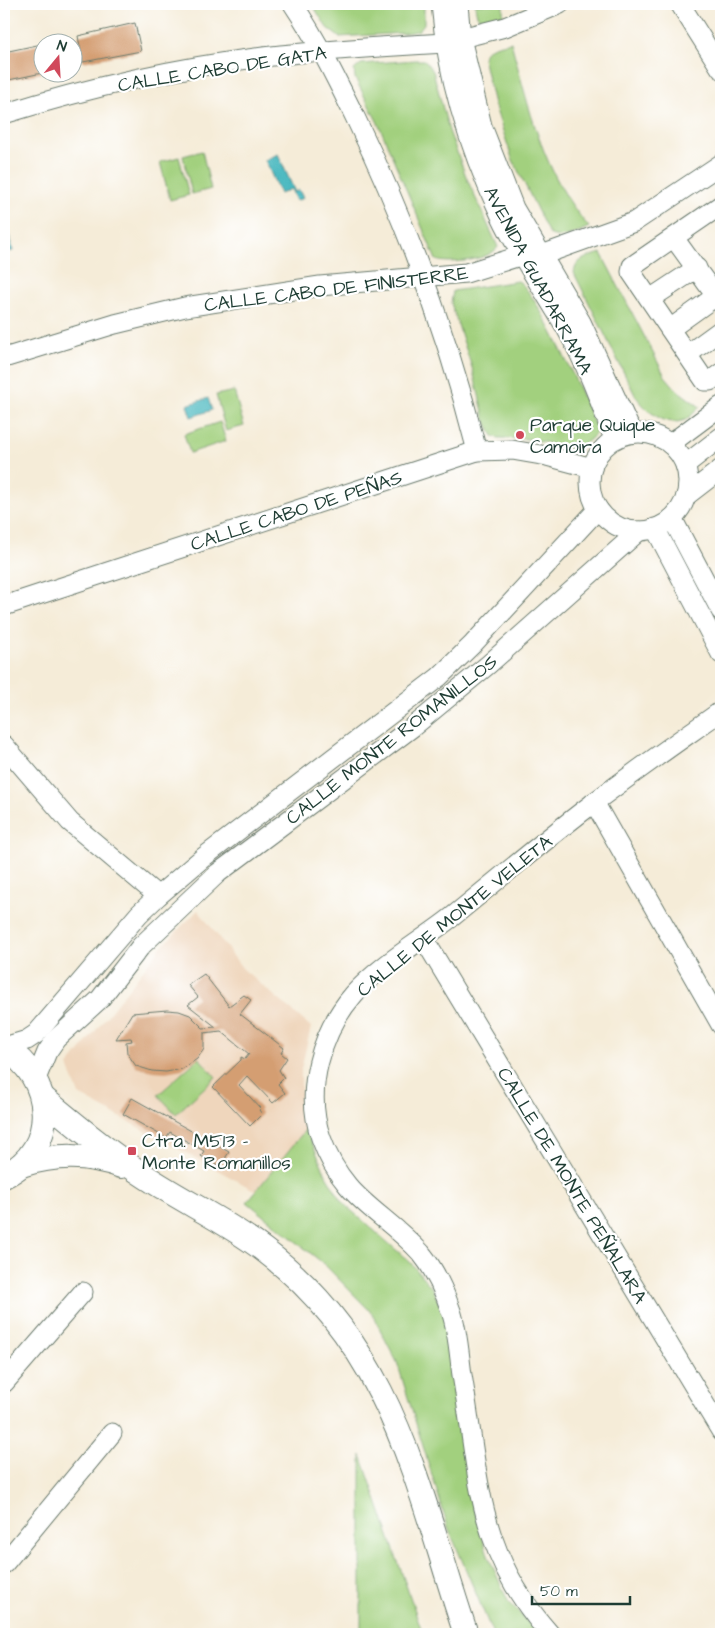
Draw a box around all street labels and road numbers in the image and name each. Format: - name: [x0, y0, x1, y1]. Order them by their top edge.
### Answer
- street label: CALLE CABO DE GATA: [116, 40, 328, 99]
- street label: AVENIDA GUADARRAMA: [476, 182, 599, 380]
- street label: CALLE CABO DE FINISTERRE: [203, 260, 470, 319]
- street label: CALLE CABO DE PEÑAS: [187, 464, 406, 558]
- street label: CALLE MONTE ROMANILLOS: [280, 649, 503, 831]
- street label: CALLE DE MONTE VELETA: [351, 829, 558, 1004]
- street label: CALLE DE MONTE PEÑALARA: [490, 1062, 653, 1309]

